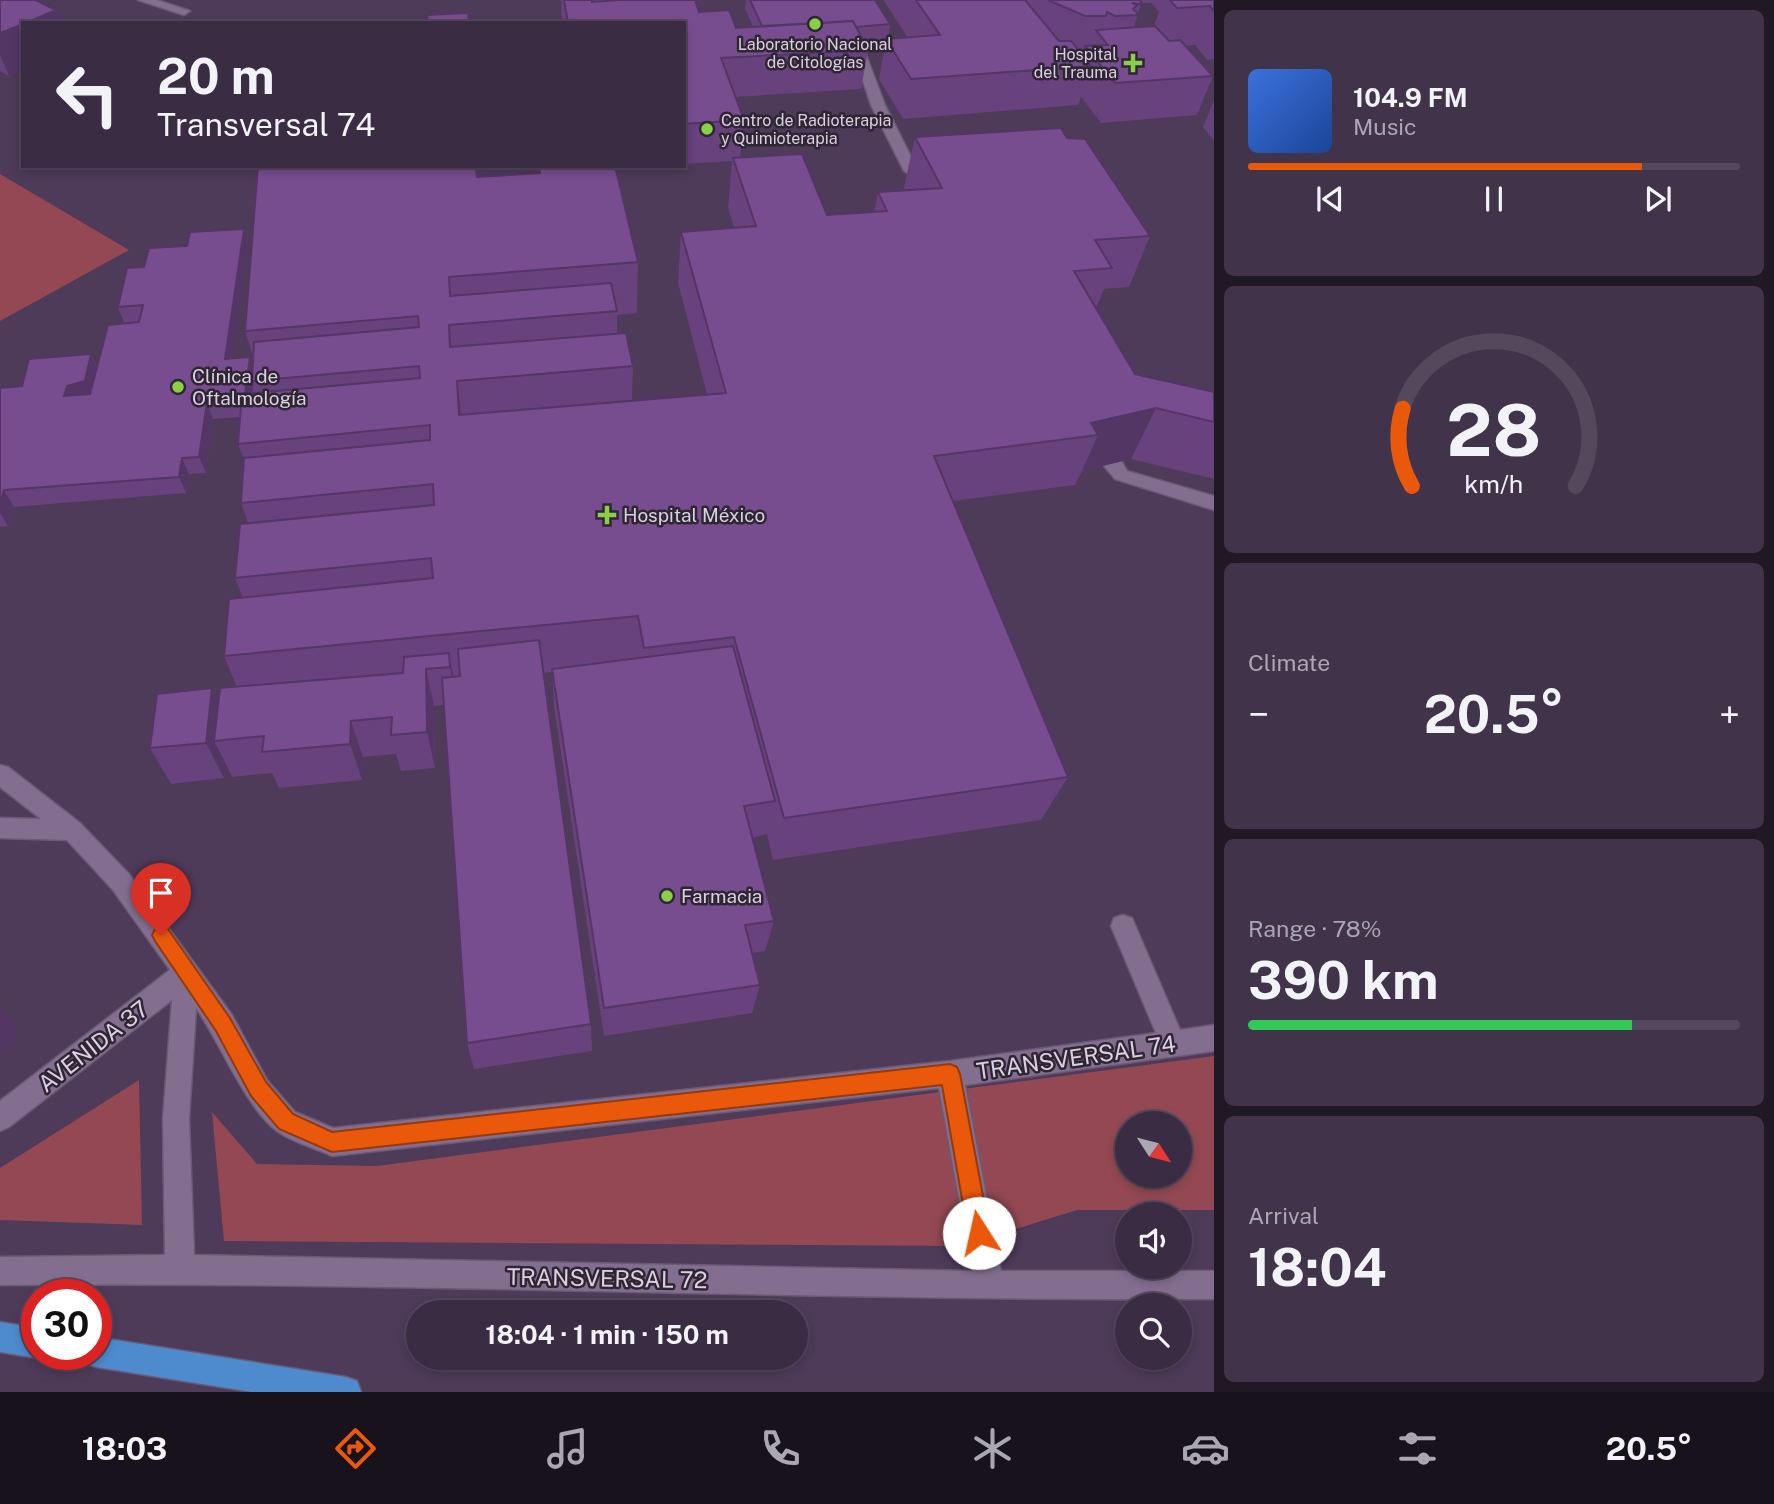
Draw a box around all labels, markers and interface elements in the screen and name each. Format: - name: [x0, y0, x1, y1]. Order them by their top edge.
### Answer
- marker: Laboratorio Nacional de Citologías: [807, 16, 823, 32]
- place label: Laboratorio Nacional de Citologías: [738, 35, 892, 72]
- place label: Hospital del Trauma: [1034, 45, 1117, 82]
- text: 20 m: [157, 47, 275, 105]
- icon: left: [42, 49, 133, 140]
- marker: Hospital del Trauma: [1123, 53, 1143, 73]
- text: 104.9 FM: [1353, 82, 1468, 113]
- text: Transversal 74: [157, 106, 375, 143]
- place label: Centro de Radioterapia y Quimioterapia: [721, 111, 891, 148]
- text: Music: [1353, 113, 1417, 140]
- marker: Centro de Radioterapia y Quimioterapia: [699, 121, 715, 137]
- icon: previous: [1311, 180, 1349, 218]
- icon: pause: [1475, 180, 1513, 218]
- icon: next: [1639, 180, 1677, 218]
- place label: Clínica de Oftalmología: [192, 365, 306, 409]
- marker: Clínica de Oftalmología: [170, 379, 186, 395]
- text: 28: [1446, 387, 1542, 472]
- text: km/h: [1465, 468, 1523, 498]
- place label: Hospital México: [623, 504, 765, 526]
- marker: Hospital México: [597, 505, 617, 525]
- text: Climate: [1248, 649, 1330, 676]
- text: 20.5°: [1424, 684, 1564, 745]
- text: −: [1248, 692, 1269, 737]
- text: +: [1719, 692, 1740, 737]
- pin: [131, 863, 191, 935]
- icon: arrive: [142, 874, 180, 912]
- place label: Farmacia: [681, 885, 762, 907]
- marker: Farmacia: [659, 888, 675, 904]
- text: Range · 78%: [1248, 915, 1381, 942]
- text: 390 km: [1248, 950, 1438, 1011]
- street label: AVENIDA 37: [32, 995, 154, 1097]
- street label: TRANSVERSAL 74: [975, 1030, 1177, 1084]
- north arrow: [1115, 1111, 1192, 1188]
- map controls: [1115, 1111, 1192, 1370]
- position arrow: [942, 1196, 1016, 1270]
- button: sound: [1115, 1202, 1192, 1279]
- text: Arrival: [1248, 1202, 1319, 1229]
- text: 18:04: [1248, 1237, 1387, 1298]
- street label: TRANSVERSAL 72: [506, 1263, 708, 1293]
- speed limit sign: 30: [21, 1279, 112, 1370]
- button: search: [1115, 1293, 1192, 1370]
- text: 18:04 · 1 min · 150 m: [485, 1319, 729, 1350]
- icon: directions: [331, 1424, 380, 1473]
- icon: music: [543, 1424, 592, 1473]
- icon: phone: [756, 1424, 805, 1473]
- icon: climate: [968, 1424, 1017, 1473]
- icon: car: [1181, 1424, 1230, 1473]
- icon: filters: [1393, 1424, 1442, 1473]
- text: 18:03: [82, 1430, 167, 1467]
- text: 20.5°: [1606, 1430, 1692, 1467]

